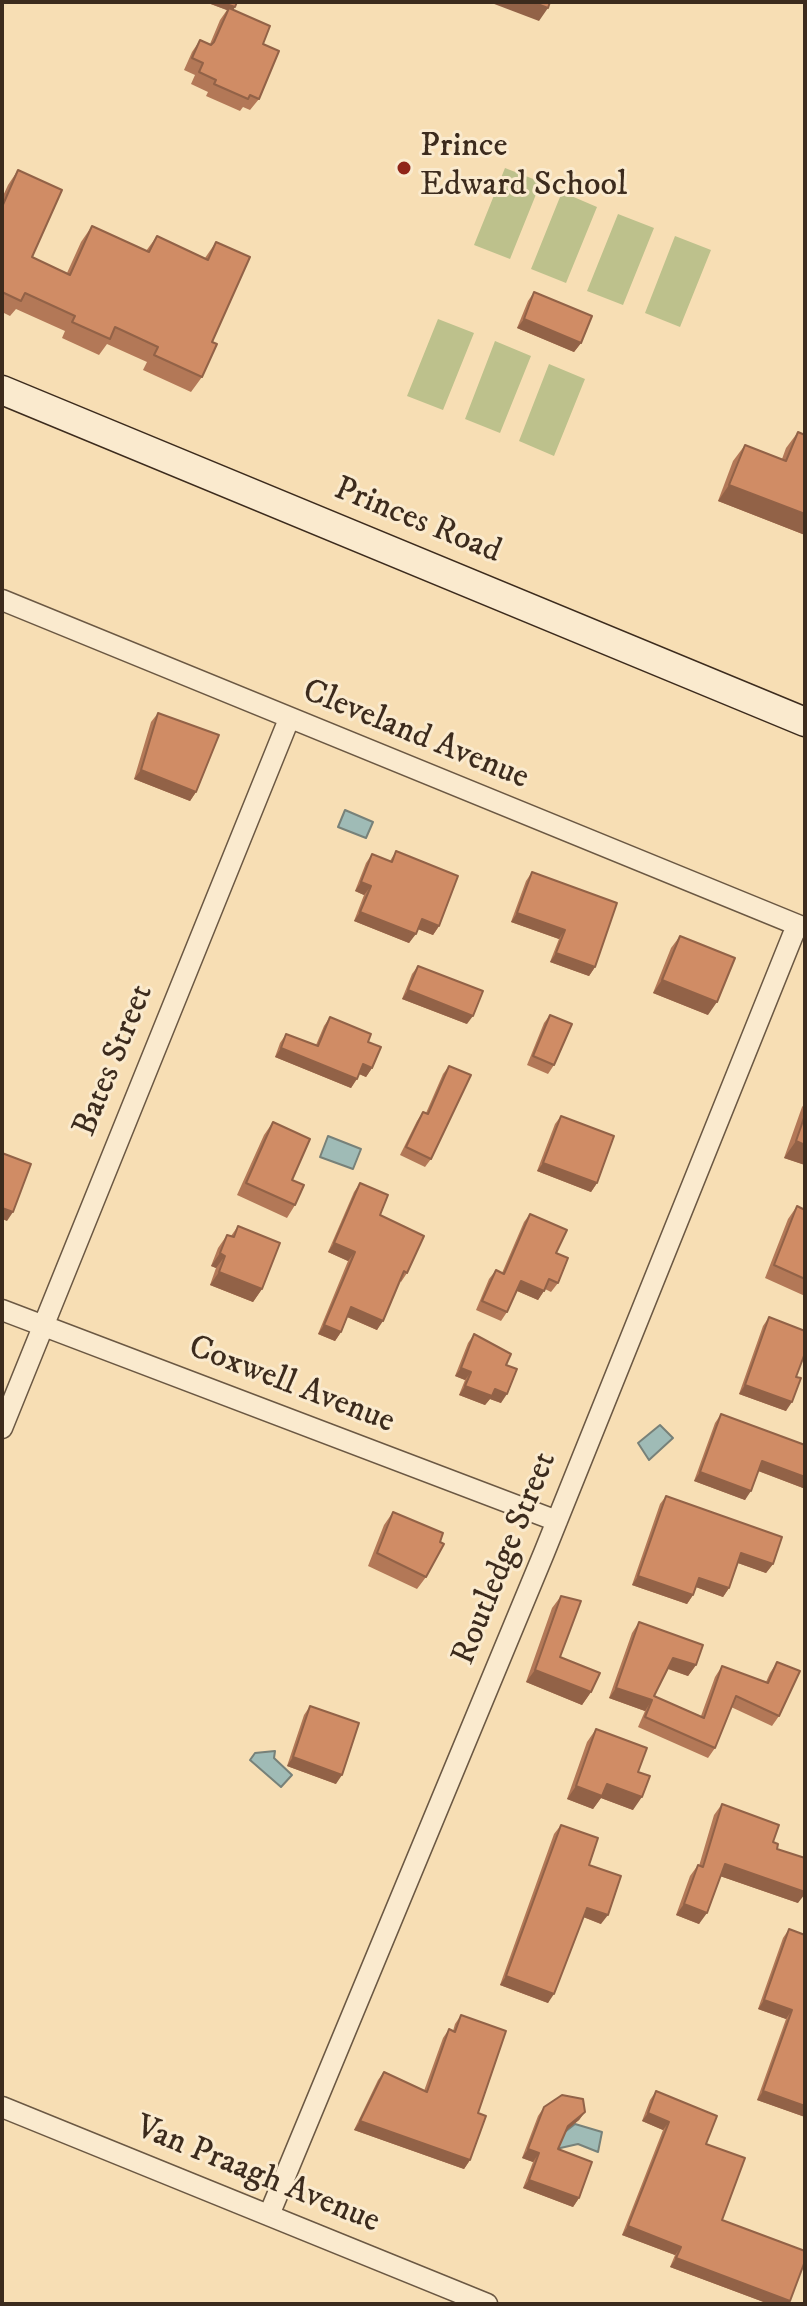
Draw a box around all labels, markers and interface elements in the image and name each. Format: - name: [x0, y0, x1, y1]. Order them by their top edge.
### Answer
- place label: Prince Edward School: [420, 128, 627, 208]
- marker: Prince Edward School: [395, 159, 413, 177]
- street label: Princes Road: [327, 470, 507, 574]
- street label: Cleveland Avenue: [296, 672, 534, 800]
- street label: Bates Street: [66, 979, 164, 1143]
- street label: Coxwell Avenue: [182, 1328, 400, 1444]
- street label: Routledge Street: [445, 1447, 567, 1671]
- street label: Van Praagh Avenue: [129, 2108, 385, 2244]

